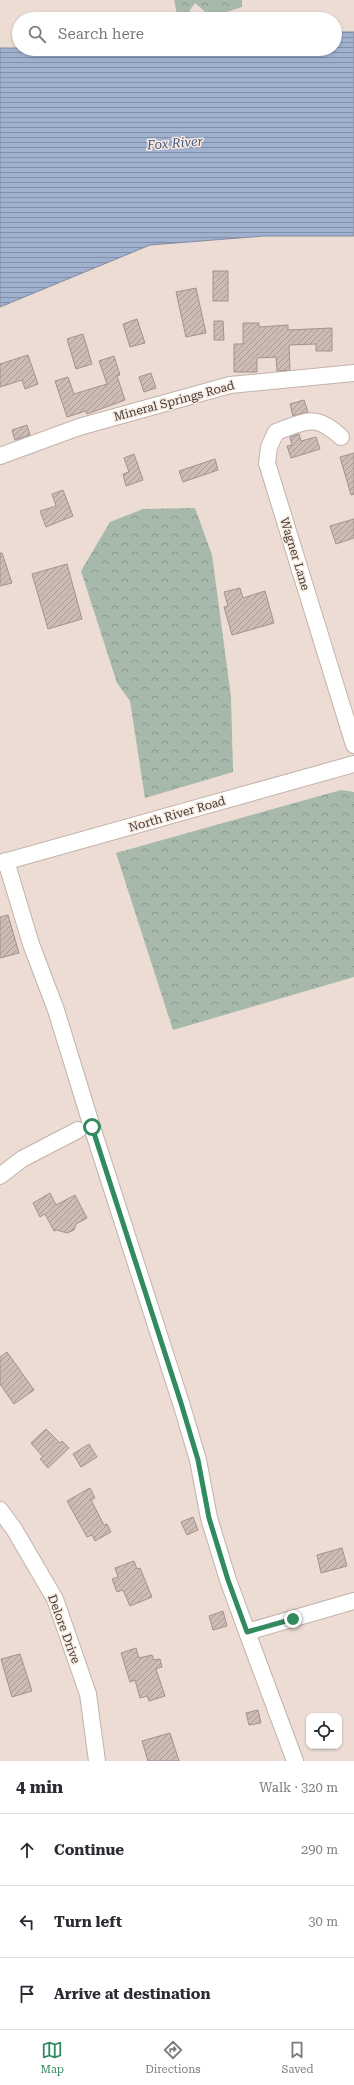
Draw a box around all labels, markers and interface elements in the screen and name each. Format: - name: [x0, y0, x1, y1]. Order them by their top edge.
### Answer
- search box: [12, 12, 342, 56]
- icon: search: [26, 23, 48, 45]
- text: Search here: [58, 25, 144, 43]
- water label: Fox River: [145, 134, 204, 153]
- street label: Mineral Springs Road: [112, 378, 236, 424]
- street label: Wagner Lane: [277, 516, 313, 593]
- street label: North River Road: [127, 793, 227, 835]
- route start: [83, 1118, 101, 1136]
- street label: Delore Drive: [45, 1592, 83, 1666]
- route end: [284, 1610, 302, 1628]
- map controls: [306, 1713, 342, 1749]
- button: locate: [306, 1713, 342, 1749]
- text: 4 min: [16, 1777, 63, 1797]
- text: Walk · 320 m: [259, 1780, 338, 1795]
- icon: ahead: [16, 1839, 38, 1861]
- text: Continue: [54, 1841, 124, 1859]
- text: 290 m: [301, 1842, 338, 1857]
- icon: left: [16, 1911, 38, 1933]
- text: Turn left: [54, 1913, 122, 1931]
- text: 30 m: [308, 1914, 338, 1929]
- icon: arrive: [16, 1983, 38, 2005]
- text: Arrive at destination: [54, 1985, 210, 2003]
- tab: Map: [41, 2039, 64, 2076]
- tab: Directions: [145, 2039, 200, 2076]
- tab: Saved: [282, 2039, 313, 2076]

